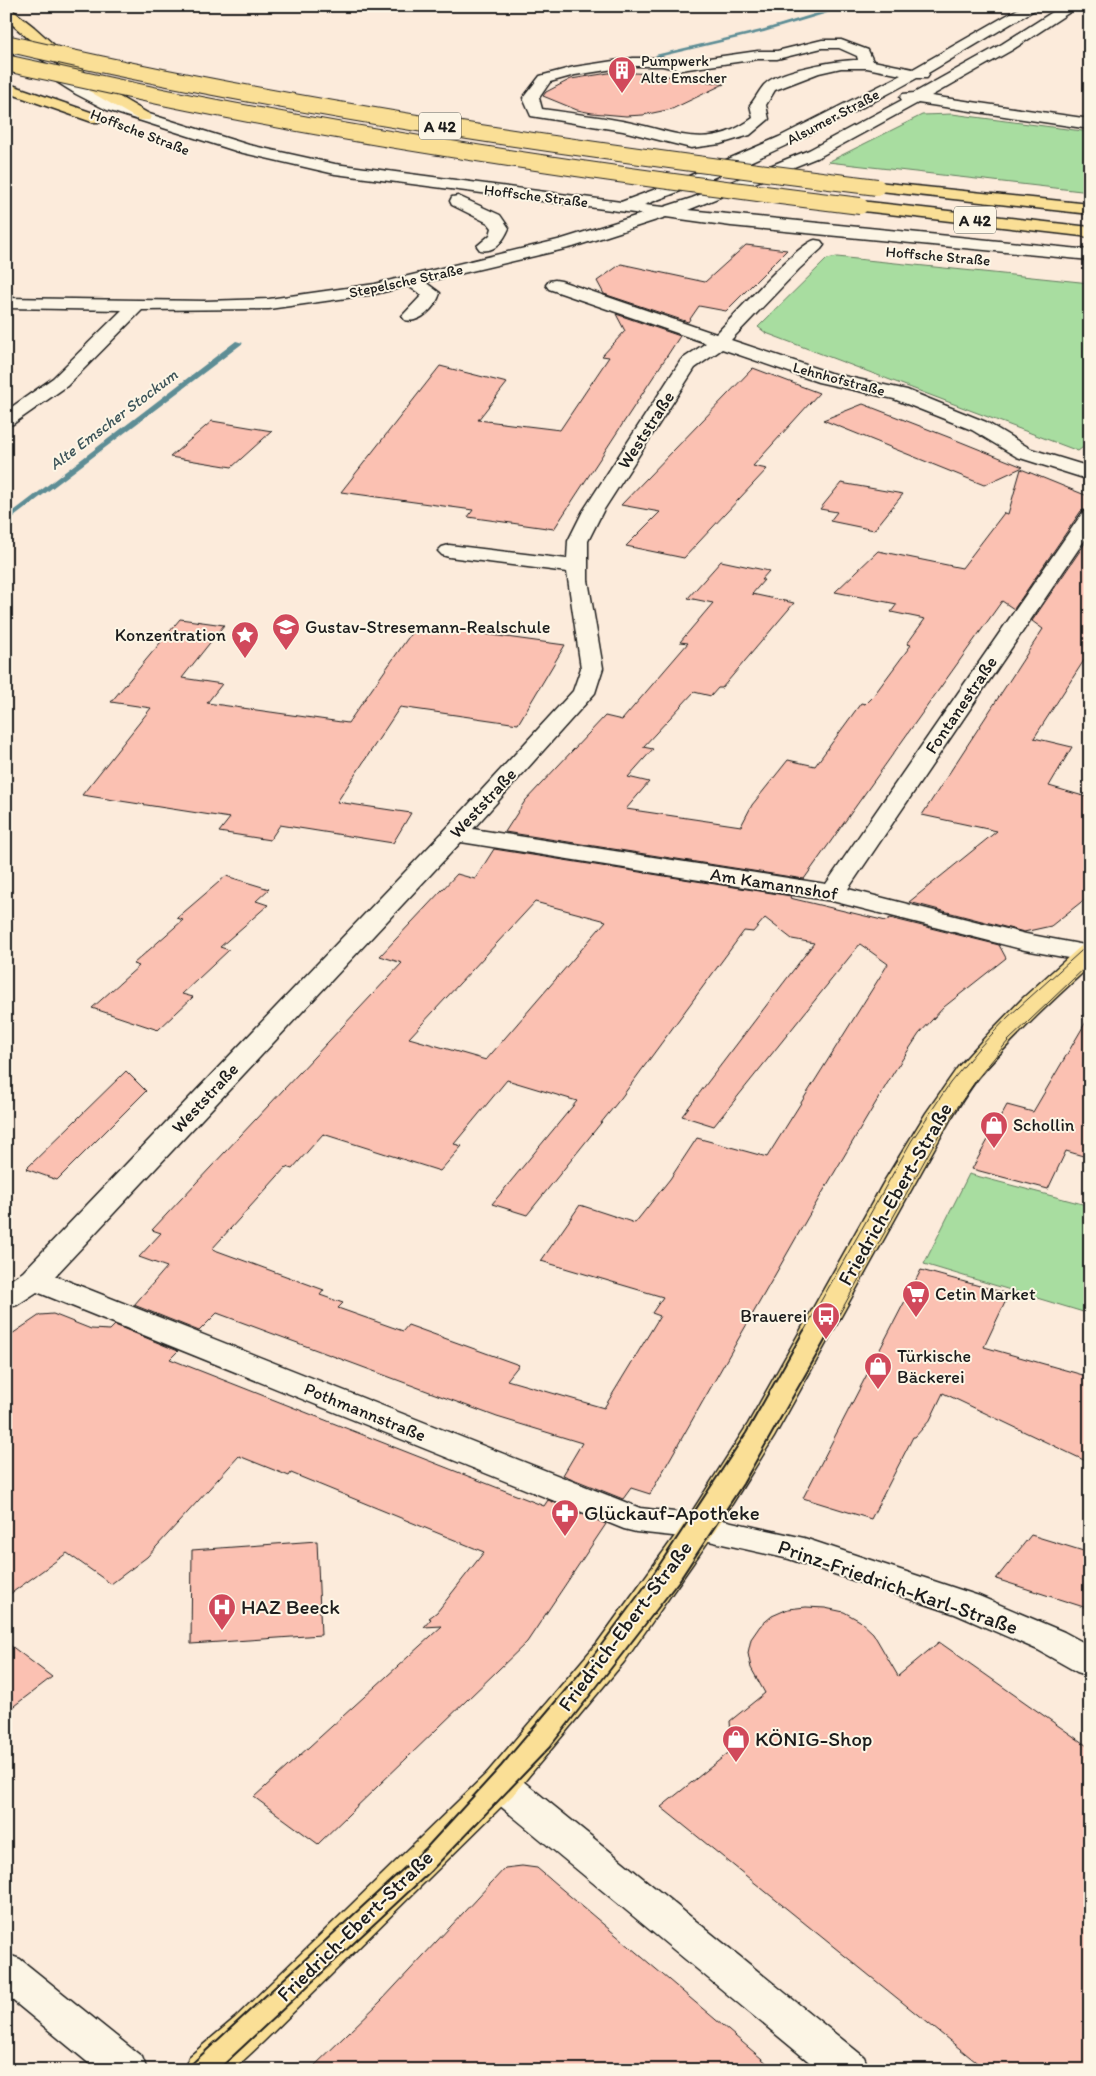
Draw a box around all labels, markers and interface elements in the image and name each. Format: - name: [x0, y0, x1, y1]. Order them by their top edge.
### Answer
- place label: Pumpwerk Alte Emscher: [641, 52, 727, 87]
- building icon: Pumpwerk Alte Emscher: [607, 55, 637, 94]
- street label: Alsumer Straße: [784, 85, 882, 149]
- street label: Hoffsche Straße: [88, 105, 192, 159]
- road number: A 42: [419, 112, 461, 140]
- street label: Hoffsche Straße: [483, 181, 589, 211]
- road number: A 42: [954, 206, 996, 234]
- street label: Hoffsche Straße: [885, 242, 991, 270]
- street label: Stepelsche Straße: [347, 260, 465, 302]
- street label: Lehnhofstraße: [791, 358, 887, 400]
- water label: Alte Emscher Stockum: [45, 365, 181, 474]
- street label: Weststraße: [613, 387, 679, 473]
- school or university icon: Gustav-Stresemann-Realschule: [271, 612, 301, 651]
- place label: Gustav-Stresemann-Realschule: [305, 616, 550, 638]
- place icon: Konzentration: [230, 620, 260, 659]
- place label: Konzentration: [115, 624, 226, 646]
- street label: Fontanestraße: [920, 652, 1002, 758]
- street label: Weststraße: [445, 763, 521, 843]
- street label: Am Kamannshof: [709, 863, 840, 905]
- street label: Weststraße: [167, 1058, 243, 1138]
- street label: Friedrich-Ebert-Straße: [832, 1098, 957, 1290]
- shop icon: Schollin: [979, 1110, 1009, 1149]
- place label: Schollin: [1013, 1114, 1075, 1136]
- supermarket icon: Cetin Market: [901, 1279, 931, 1318]
- place label: Cetin Market: [935, 1283, 1036, 1305]
- bus stop icon: Brauerei: [811, 1301, 841, 1340]
- place label: Brauerei: [740, 1305, 807, 1327]
- place label: Türkische Bäckerei: [897, 1345, 971, 1388]
- shop icon: Türkische Bäckerei: [863, 1351, 893, 1390]
- street label: Pothmannstraße: [301, 1378, 429, 1446]
- pharmacy icon: Glückauf-Apotheke: [550, 1498, 580, 1537]
- place label: Glückauf-Apotheke: [584, 1500, 760, 1525]
- street label: Prinz-Friedrich-Karl-Straße: [775, 1534, 1021, 1639]
- street label: Friedrich-Ebert-Straße: [552, 1535, 697, 1716]
- hospital icon: HAZ Beeck: [207, 1592, 237, 1631]
- place label: HAZ Beeck: [241, 1594, 340, 1619]
- shop icon: KÖNIG-Shop: [721, 1724, 751, 1763]
- place label: KÖNIG-Shop: [755, 1726, 872, 1751]
- street label: Friedrich-Ebert-Straße: [271, 1845, 438, 2007]

